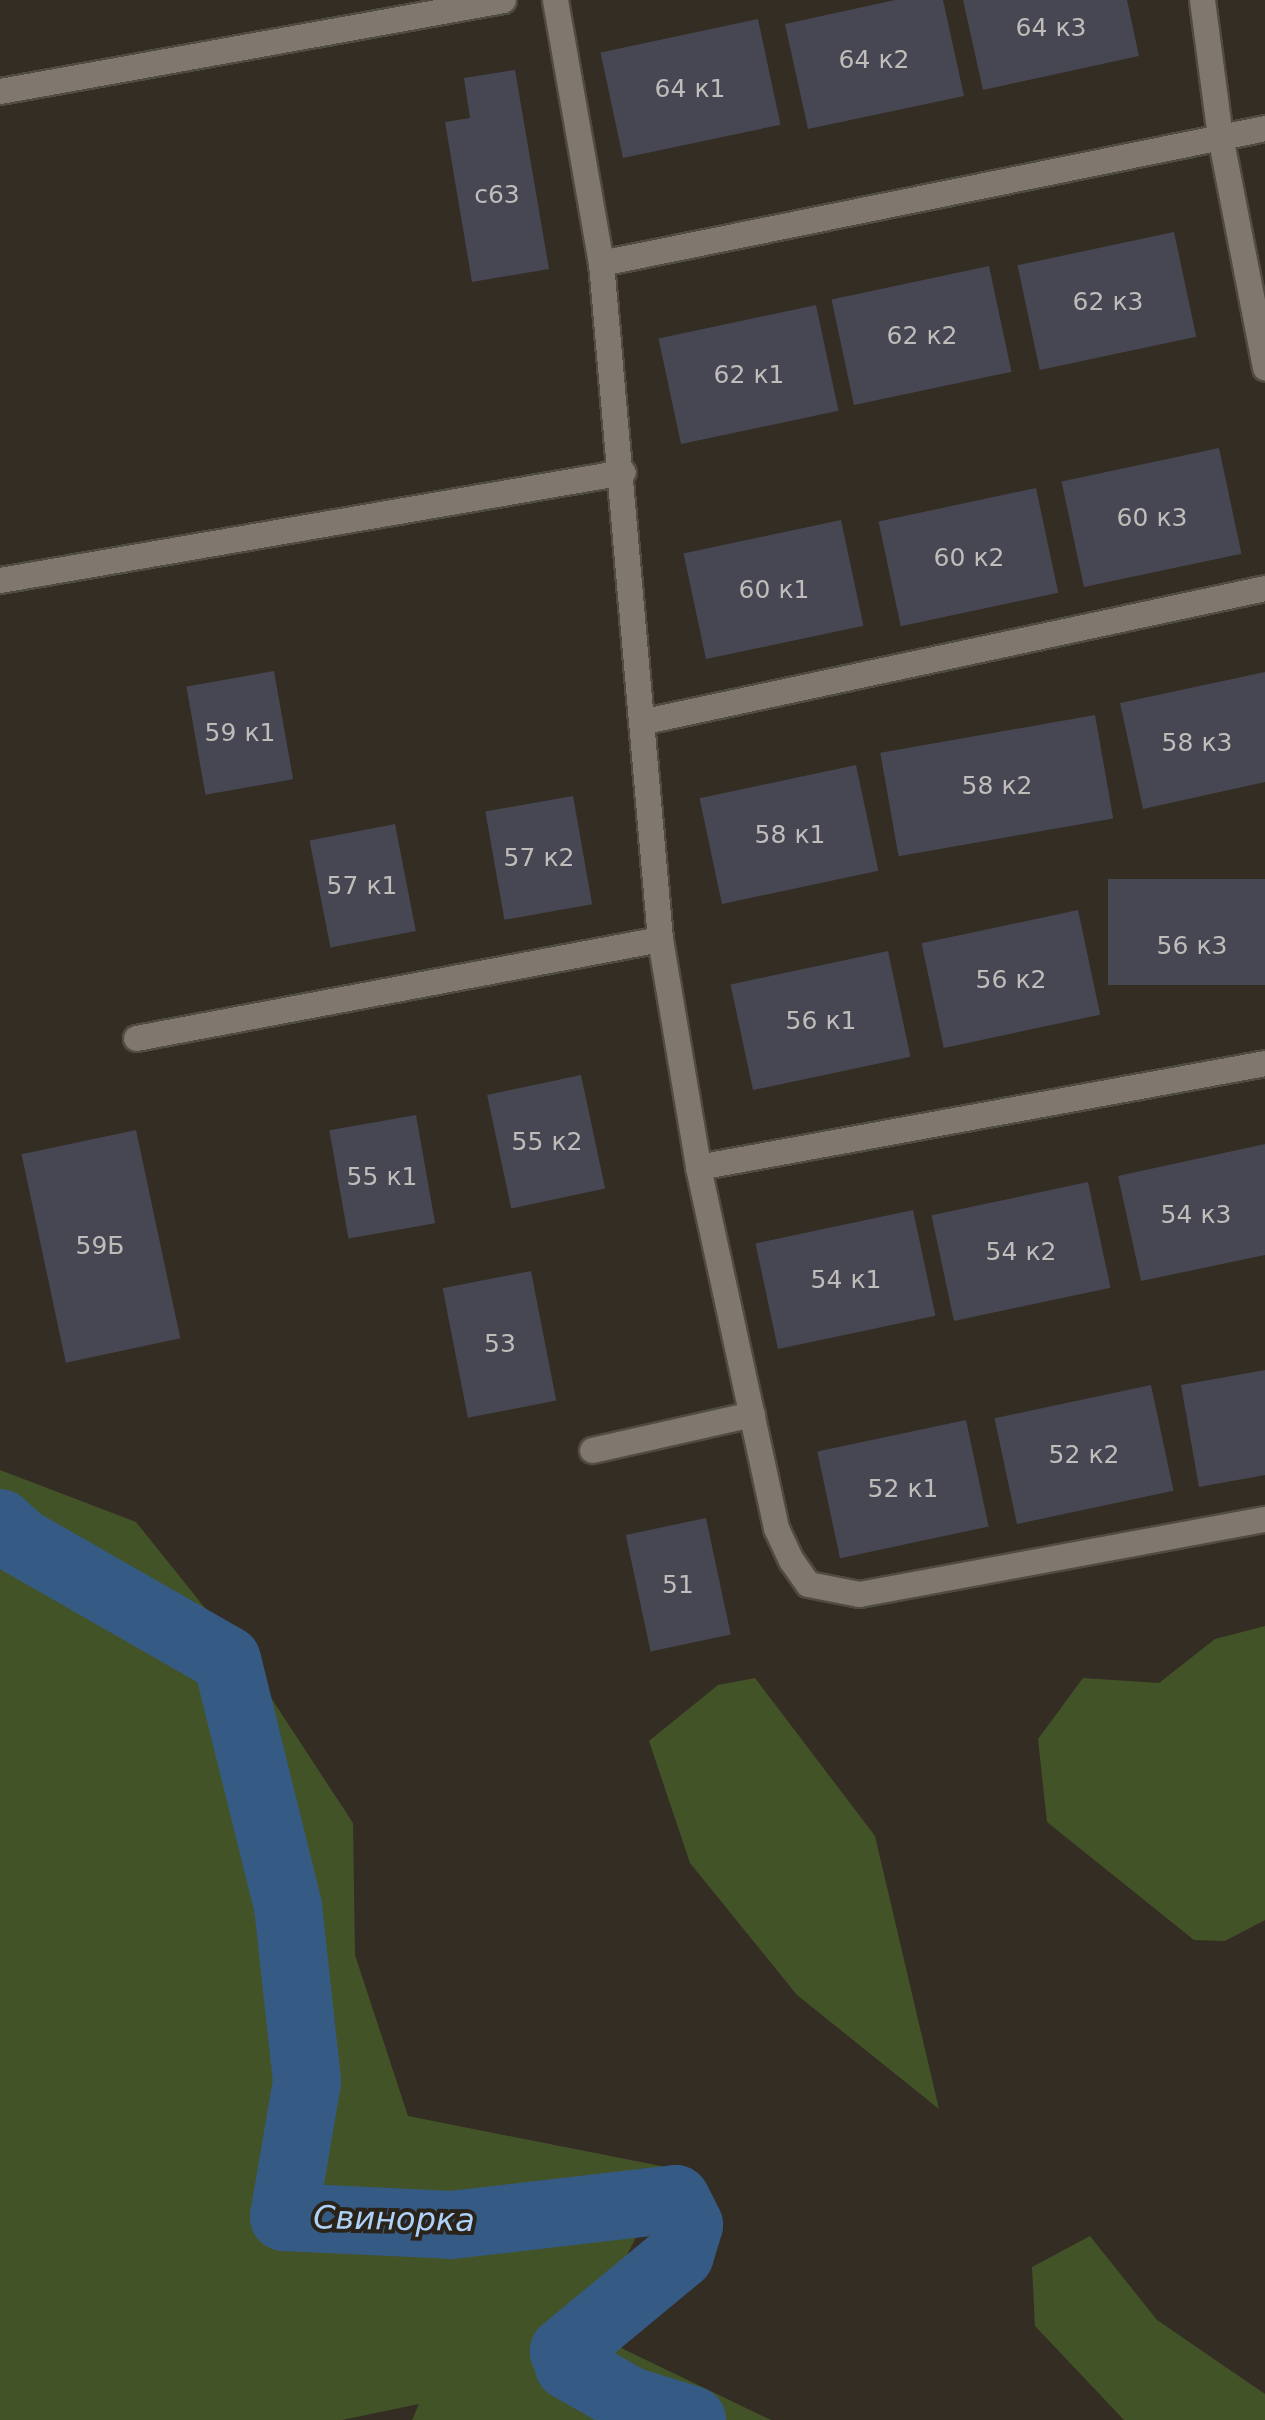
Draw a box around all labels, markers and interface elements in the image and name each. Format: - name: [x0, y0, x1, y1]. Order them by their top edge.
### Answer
- house number: 64 к3: [1016, 13, 1086, 43]
- house number: 64 к2: [839, 45, 909, 75]
- house number: 64 к1: [655, 74, 725, 104]
- house number: с63: [474, 180, 520, 210]
- house number: 62 к3: [1073, 287, 1143, 317]
- house number: 62 к2: [887, 321, 957, 351]
- house number: 62 к1: [714, 360, 784, 390]
- house number: 60 к3: [1117, 503, 1187, 533]
- house number: 60 к2: [934, 543, 1004, 573]
- house number: 60 к1: [739, 575, 809, 605]
- house number: 59 к1: [205, 718, 275, 748]
- house number: 58 к3: [1162, 728, 1232, 758]
- house number: 58 к2: [962, 771, 1032, 801]
- house number: 58 к1: [755, 820, 825, 850]
- house number: 57 к2: [504, 843, 574, 873]
- house number: 57 к1: [327, 871, 397, 901]
- house number: 56 к3: [1157, 931, 1227, 961]
- house number: 56 к2: [976, 965, 1046, 995]
- house number: 56 к1: [786, 1006, 856, 1036]
- house number: 55 к2: [512, 1127, 582, 1157]
- house number: 55 к1: [347, 1162, 417, 1192]
- house number: 54 к3: [1161, 1200, 1231, 1230]
- house number: 59Б: [76, 1231, 124, 1261]
- house number: 54 к2: [986, 1237, 1056, 1267]
- house number: 54 к1: [811, 1265, 881, 1295]
- house number: 53: [484, 1329, 516, 1359]
- house number: 52 к2: [1049, 1440, 1119, 1470]
- house number: 52 к1: [868, 1474, 938, 1504]
- house number: 51: [662, 1570, 694, 1600]
- water label: Свинорка: [313, 2198, 475, 2240]

